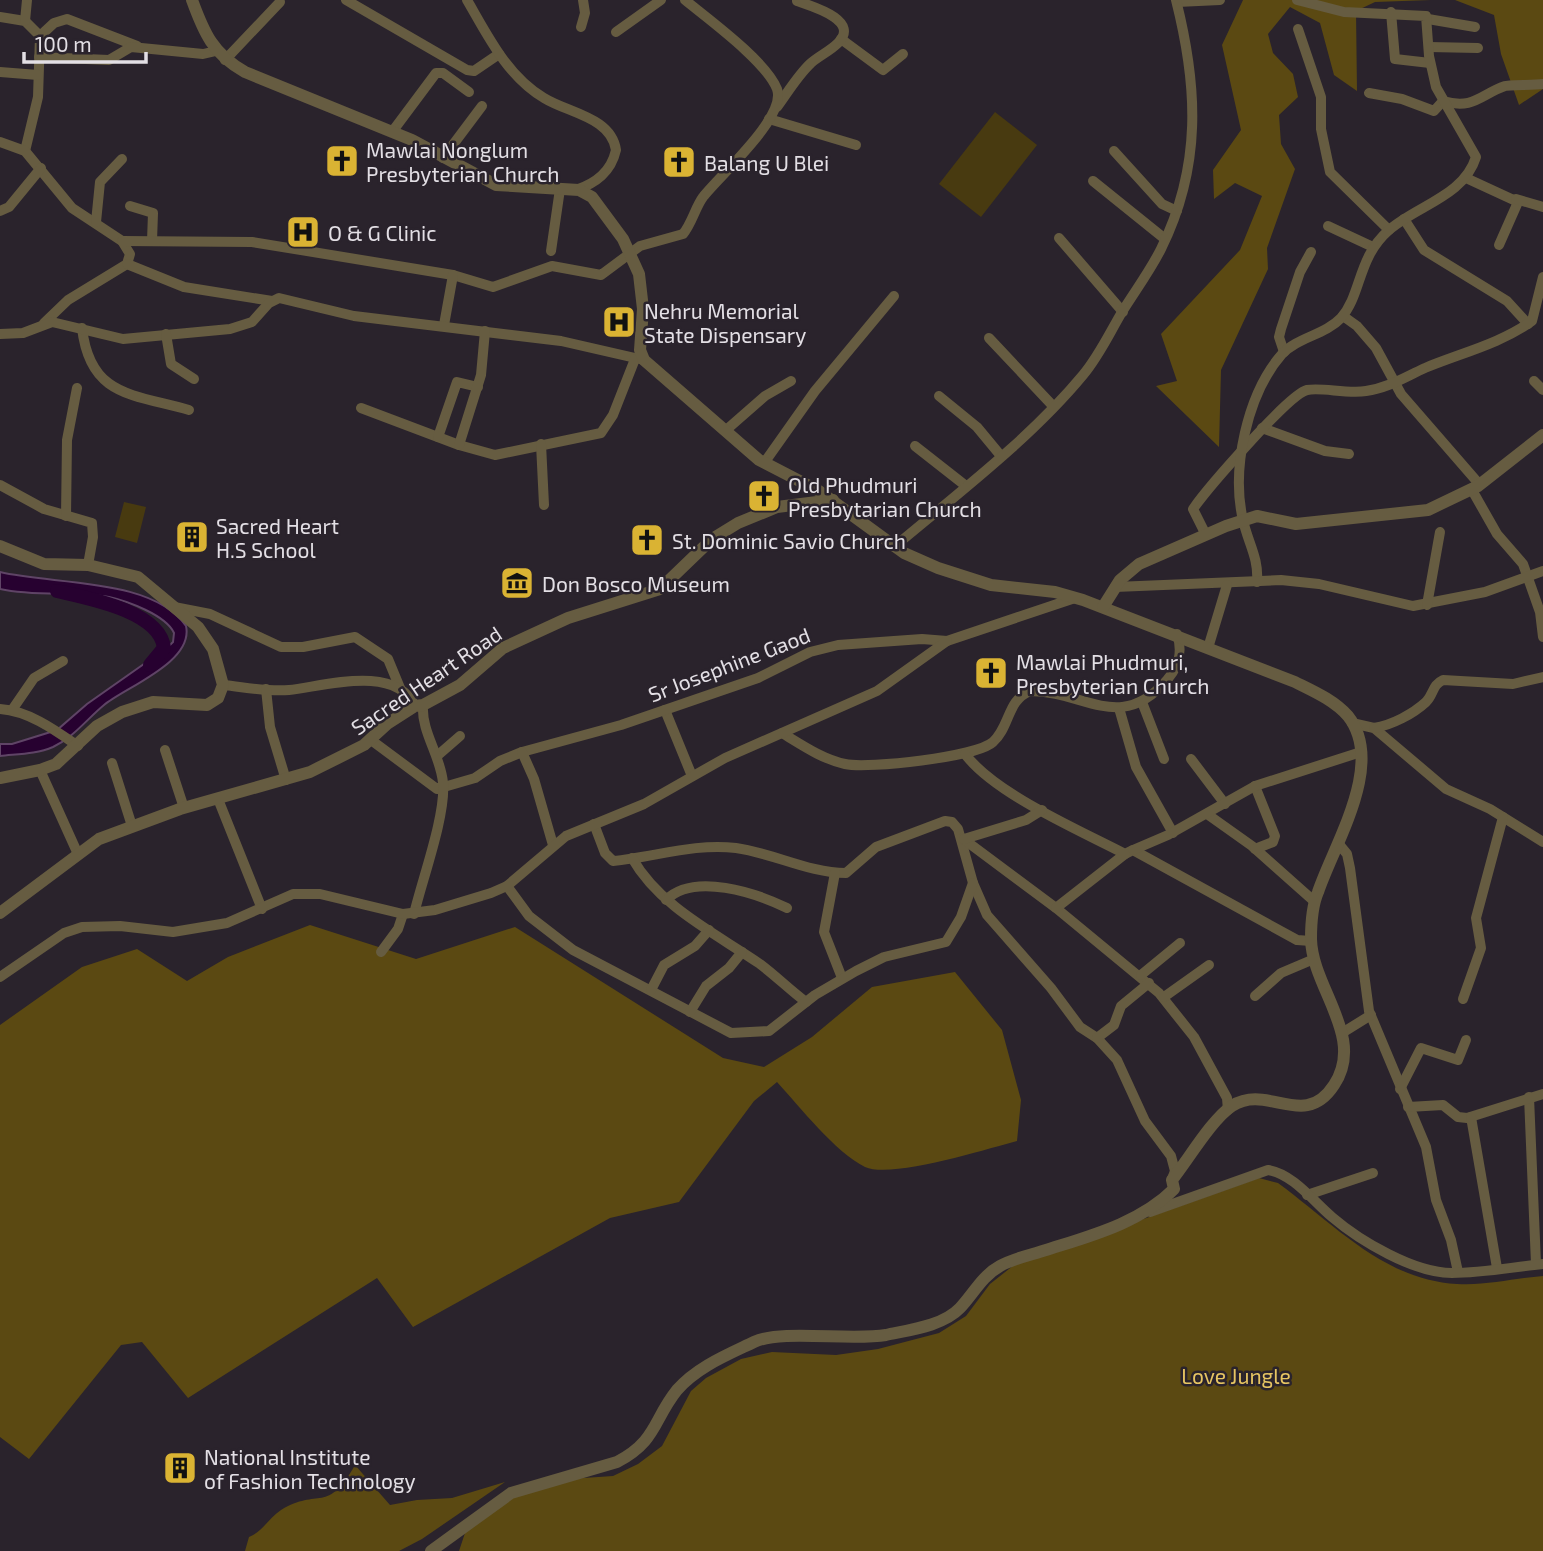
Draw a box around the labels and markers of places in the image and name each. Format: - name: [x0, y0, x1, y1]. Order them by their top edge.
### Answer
- place label: Mawlai Nonglum Presbyterian Church: [366, 137, 560, 186]
- church icon: Mawlai Nonglum Presbyterian Church: [323, 142, 361, 180]
- church icon: Balang U Blei: [660, 143, 698, 181]
- place label: Balang U Blei: [704, 150, 829, 175]
- hospital icon: O & G Clinic: [284, 213, 322, 251]
- place label: O & G Clinic: [328, 220, 437, 245]
- place label: Nehru Memorial State Dispensary: [644, 298, 806, 347]
- hospital icon: Nehru Memorial State Dispensary: [600, 303, 638, 341]
- place label: Old Phudmuri Presbytarian Church: [788, 472, 982, 521]
- church icon: Old Phudmuri Presbytarian Church: [745, 477, 783, 515]
- place label: Sacred Heart H.S School: [216, 513, 339, 562]
- building icon: Sacred Heart H.S School: [173, 518, 211, 556]
- church icon: St. Dominic Savio Church: [628, 521, 666, 559]
- place label: St. Dominic Savio Church: [672, 528, 906, 553]
- museum icon: Don Bosco Museum: [498, 564, 536, 602]
- place label: Don Bosco Museum: [542, 571, 730, 596]
- place label: Mawlai Phudmuri, Presbyterian Church: [1016, 649, 1210, 698]
- church icon: Mawlai Phudmuri, Presbyterian Church: [972, 654, 1010, 692]
- place label: National Institute of Fashion Technology: [204, 1444, 416, 1493]
- building icon: National Institute of Fashion Technology: [161, 1449, 199, 1487]

